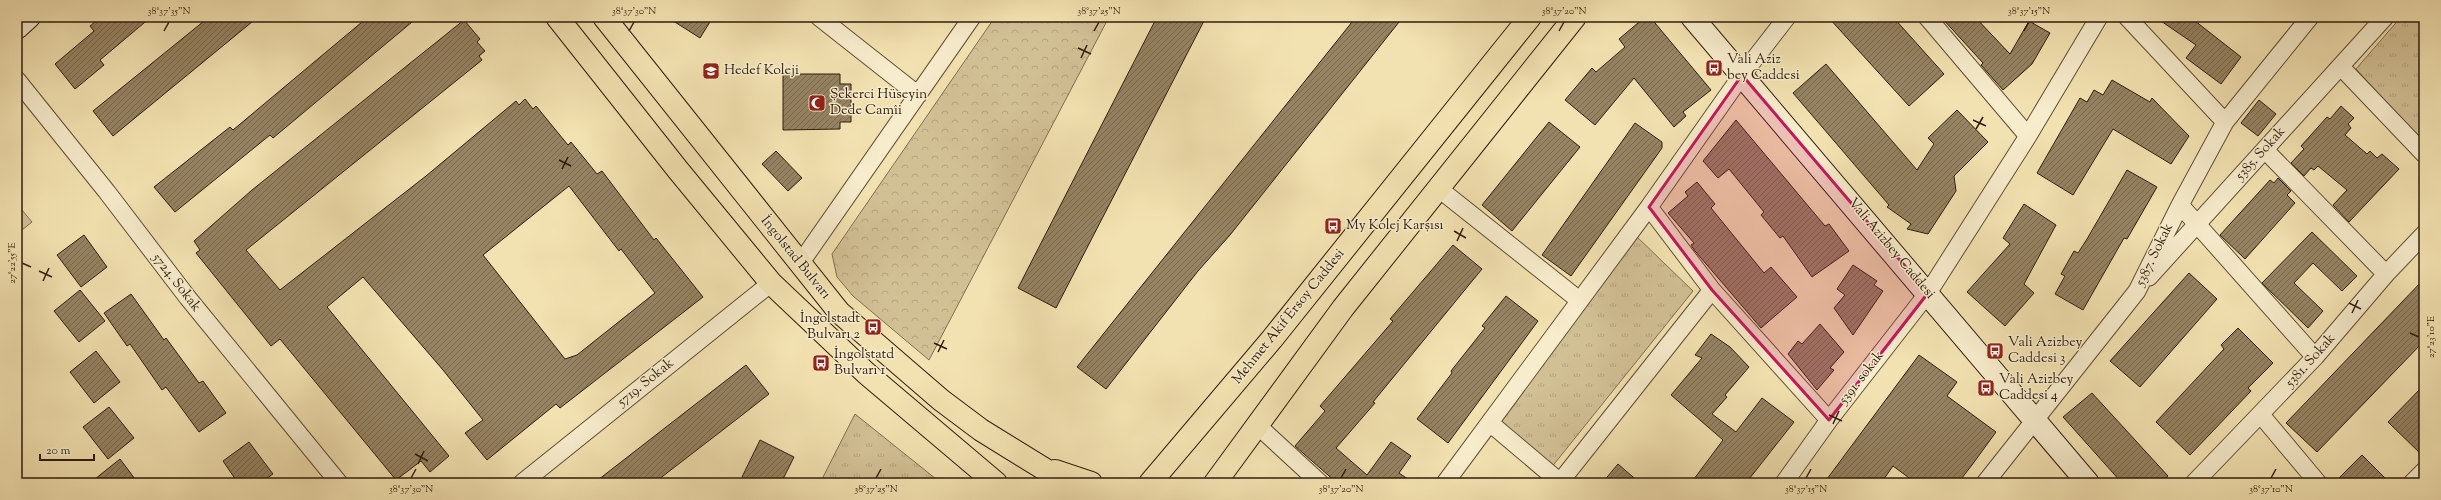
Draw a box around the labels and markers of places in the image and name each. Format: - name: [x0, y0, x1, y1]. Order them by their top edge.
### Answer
- place label: Vali Aziz bey Caddesi: [1727, 50, 1800, 86]
- bus stop icon: Vali Aziz bey Caddesi: [1704, 58, 1724, 78]
- school or university icon: Hedef Koleji: [701, 61, 721, 81]
- place label: Hedef Koleji: [724, 61, 799, 81]
- place label: Şekerci Hüseyin Dede Camîi: [830, 85, 927, 121]
- mosque icon: Şekerci Hüseyin Dede Camîi: [807, 93, 827, 113]
- bus stop icon: My Kolej Karşısı: [1323, 216, 1343, 236]
- place label: My Kolej Karşısı: [1346, 216, 1443, 236]
- place label: İngolstadt Bulvarı 2: [800, 309, 860, 345]
- bus stop icon: İngolstadt Bulvarı 2: [863, 317, 883, 337]
- place label: Vali Azizbey Caddesi 3: [2008, 333, 2083, 369]
- bus stop icon: Vali Azizbey Caddesi 3: [1985, 341, 2005, 361]
- place label: İngolstatd Bulvarı 1: [834, 345, 894, 381]
- bus stop icon: İngolstatd Bulvarı 1: [811, 353, 831, 373]
- place label: Vali Azizbey Caddesi 4: [1999, 370, 2074, 406]
- bus stop icon: Vali Azizbey Caddesi 4: [1976, 378, 1996, 398]

